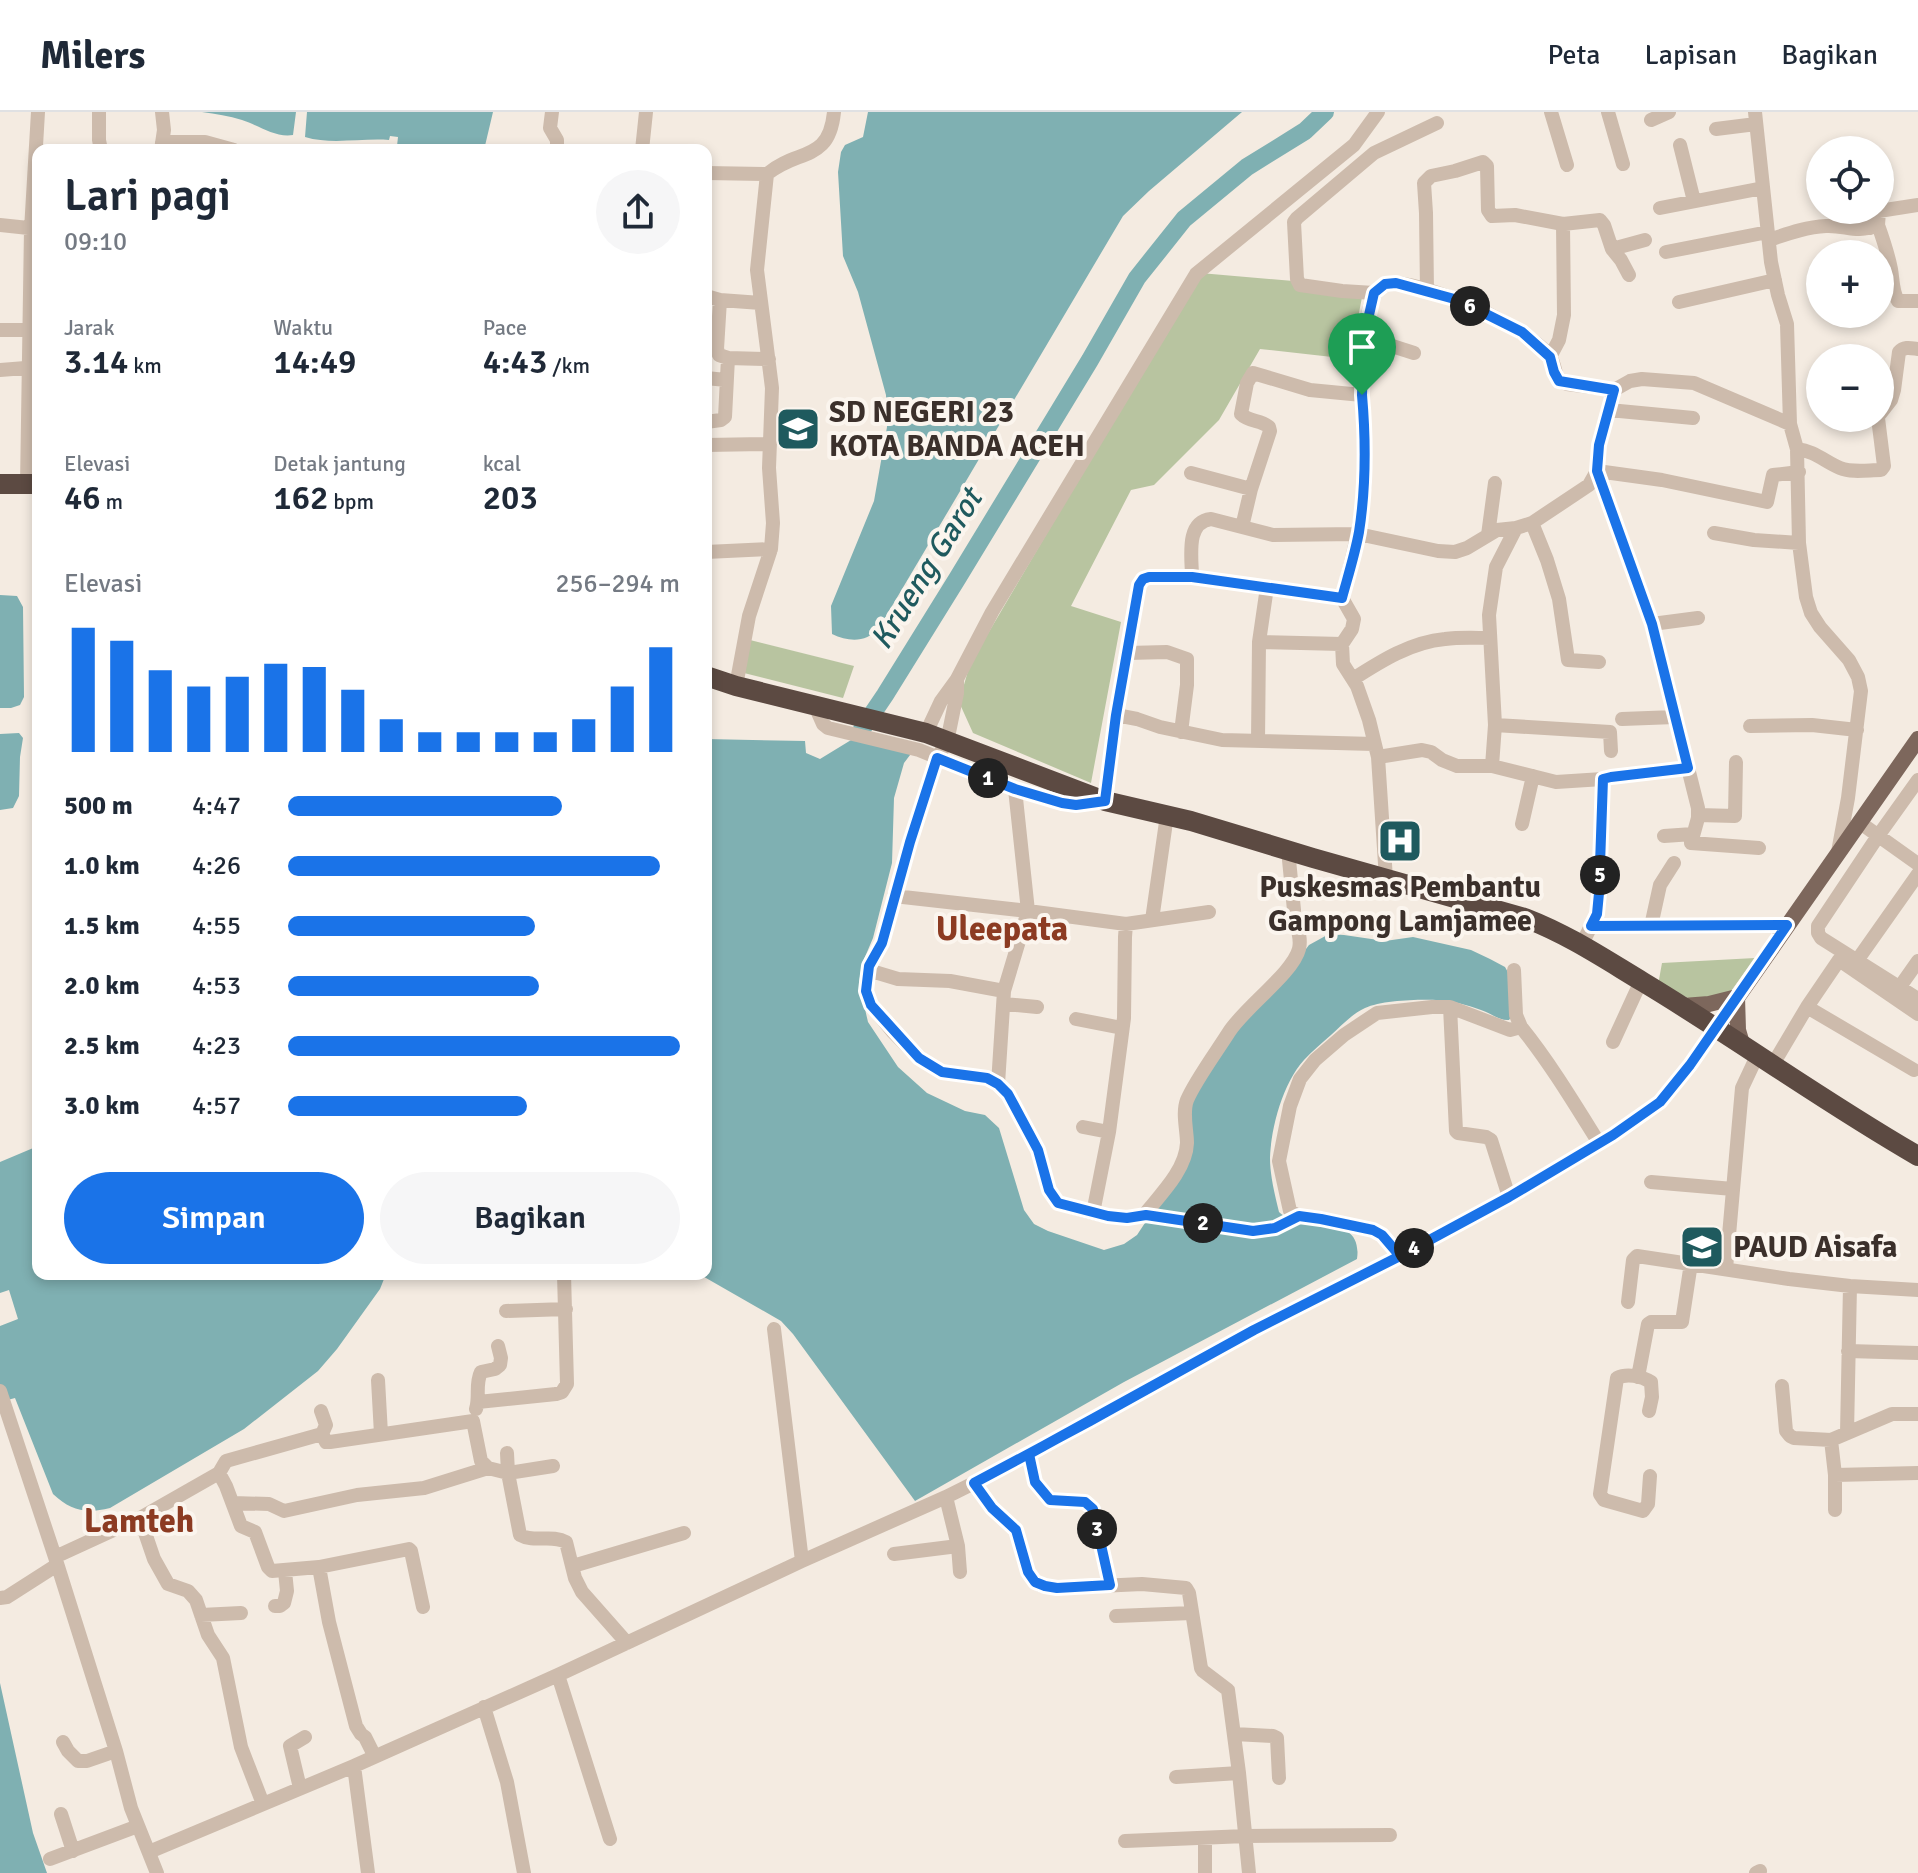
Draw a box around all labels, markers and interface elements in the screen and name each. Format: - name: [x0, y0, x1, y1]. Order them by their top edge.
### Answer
- text: Milers: [40, 32, 145, 79]
- text: Peta: [1547, 38, 1601, 72]
- text: Lapisan: [1645, 38, 1737, 72]
- text: Bagikan: [1781, 38, 1878, 72]
- map controls: [1806, 136, 1894, 432]
- button: locate: [1806, 136, 1894, 224]
- text: Lari pagi: [64, 169, 231, 223]
- button: share: [596, 170, 680, 254]
- text: 09:10: [64, 226, 127, 258]
- button: +: [1806, 240, 1894, 328]
- pin: 6: [1450, 286, 1490, 326]
- text: 6: [1464, 292, 1476, 319]
- pin: [1328, 313, 1396, 395]
- text: Jarak: [64, 314, 115, 341]
- text: Waktu: [273, 314, 333, 341]
- text: Pace: [483, 314, 527, 341]
- icon: arrive: [1340, 325, 1384, 369]
- text: 3.14: [64, 341, 128, 383]
- text: 14:49: [273, 341, 356, 383]
- text: 4:43: [483, 341, 547, 383]
- button: −: [1806, 344, 1894, 432]
- text: km: [128, 352, 162, 379]
- text: /km: [547, 352, 590, 379]
- place label: SD NEGERI 23 KOTA BANDA ACEH: [829, 394, 1085, 465]
- school or university icon: SD NEGERI 23 KOTA BANDA ACEH: [774, 405, 822, 453]
- text: Elevasi: [64, 450, 130, 477]
- text: Detak jantung: [273, 450, 406, 477]
- text: kcal: [483, 450, 521, 477]
- text: 46: [64, 477, 101, 519]
- text: 162: [273, 477, 328, 519]
- text: 203: [483, 477, 538, 519]
- water label: Krueng Garot: [861, 479, 993, 656]
- text: m: [101, 488, 123, 515]
- text: bpm: [328, 488, 374, 515]
- text: Elevasi: [64, 568, 142, 600]
- text: 256–294 m: [556, 568, 680, 600]
- pin: 1: [968, 758, 1008, 798]
- text: 1: [982, 764, 994, 791]
- text: 500 m: [64, 790, 133, 822]
- text: 4:47: [192, 790, 241, 822]
- hospital icon: Puskesmas Pembantu Gampong Lamjamee: [1376, 817, 1424, 865]
- text: 1.0 km: [64, 850, 140, 882]
- text: 4:26: [192, 850, 241, 882]
- pin: 5: [1580, 855, 1620, 895]
- text: 5: [1594, 861, 1606, 888]
- place label: Puskesmas Pembantu Gampong Lamjamee: [1259, 869, 1541, 940]
- district label: Uleepata: [936, 908, 1068, 950]
- text: 1.5 km: [64, 910, 140, 942]
- text: 4:55: [192, 910, 241, 942]
- text: 2.0 km: [64, 970, 140, 1002]
- text: 4:53: [192, 970, 241, 1002]
- text: 2.5 km: [64, 1030, 140, 1062]
- text: 4:23: [192, 1030, 241, 1062]
- text: 3.0 km: [64, 1090, 140, 1122]
- text: 4:57: [192, 1090, 241, 1122]
- button: Simpan: [64, 1172, 364, 1264]
- button: Bagikan: [380, 1172, 680, 1264]
- pin: 2: [1183, 1203, 1223, 1243]
- text: 2: [1197, 1209, 1209, 1236]
- school or university icon: PAUD Aisafa: [1678, 1223, 1726, 1271]
- pin: 4: [1394, 1228, 1434, 1268]
- place label: PAUD Aisafa: [1733, 1229, 1897, 1266]
- text: 4: [1408, 1234, 1420, 1261]
- district label: Lamteh: [84, 1500, 194, 1542]
- pin: 3: [1077, 1509, 1117, 1549]
- text: 3: [1091, 1515, 1103, 1542]

